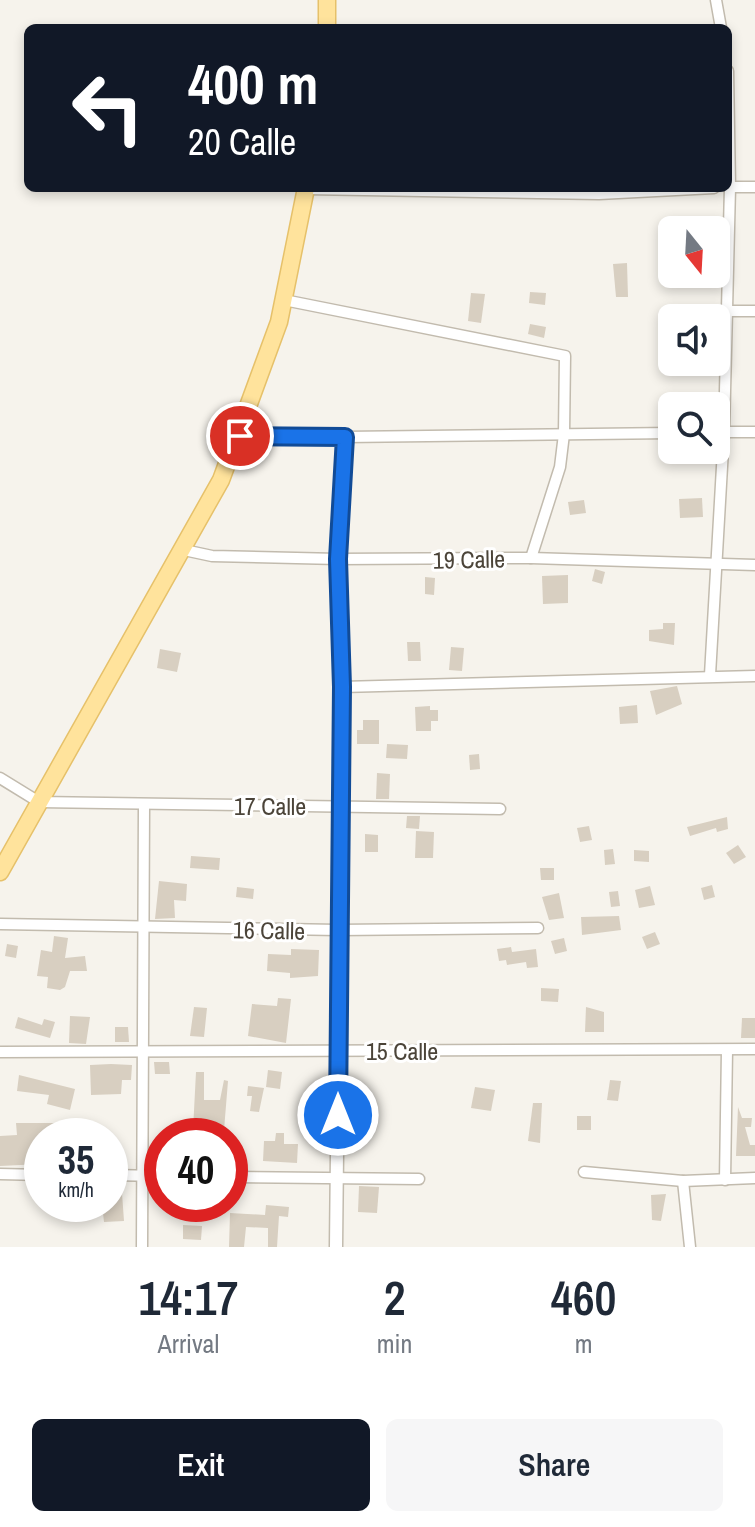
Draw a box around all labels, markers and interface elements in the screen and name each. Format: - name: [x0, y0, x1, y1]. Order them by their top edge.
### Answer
- text: 400 m: [188, 46, 318, 121]
- icon: left: [56, 56, 160, 160]
- text: 20 Calle: [188, 118, 296, 166]
- north arrow: [658, 216, 730, 288]
- map controls: [658, 216, 730, 464]
- button: sound: [658, 304, 730, 376]
- button: search: [658, 392, 730, 464]
- pin: [206, 402, 274, 470]
- icon: arrive: [218, 414, 262, 458]
- street label: 19 Calle: [433, 542, 505, 576]
- street label: 17 Calle: [234, 790, 306, 822]
- street label: 16 Calle: [233, 913, 305, 947]
- street label: 15 Calle: [366, 1035, 438, 1067]
- position arrow: [296, 1073, 380, 1157]
- speed limit sign: 40: [144, 1118, 248, 1222]
- text: 35: [58, 1133, 94, 1186]
- text: km/h: [58, 1176, 94, 1203]
- text: 14:17: [138, 1265, 238, 1330]
- text: 2: [384, 1265, 406, 1330]
- text: 460: [551, 1265, 617, 1330]
- text: Arrival: [158, 1326, 219, 1361]
- text: min: [377, 1326, 412, 1361]
- text: m: [575, 1326, 593, 1361]
- button: Exit: [32, 1419, 370, 1511]
- button: Share: [386, 1419, 723, 1511]

